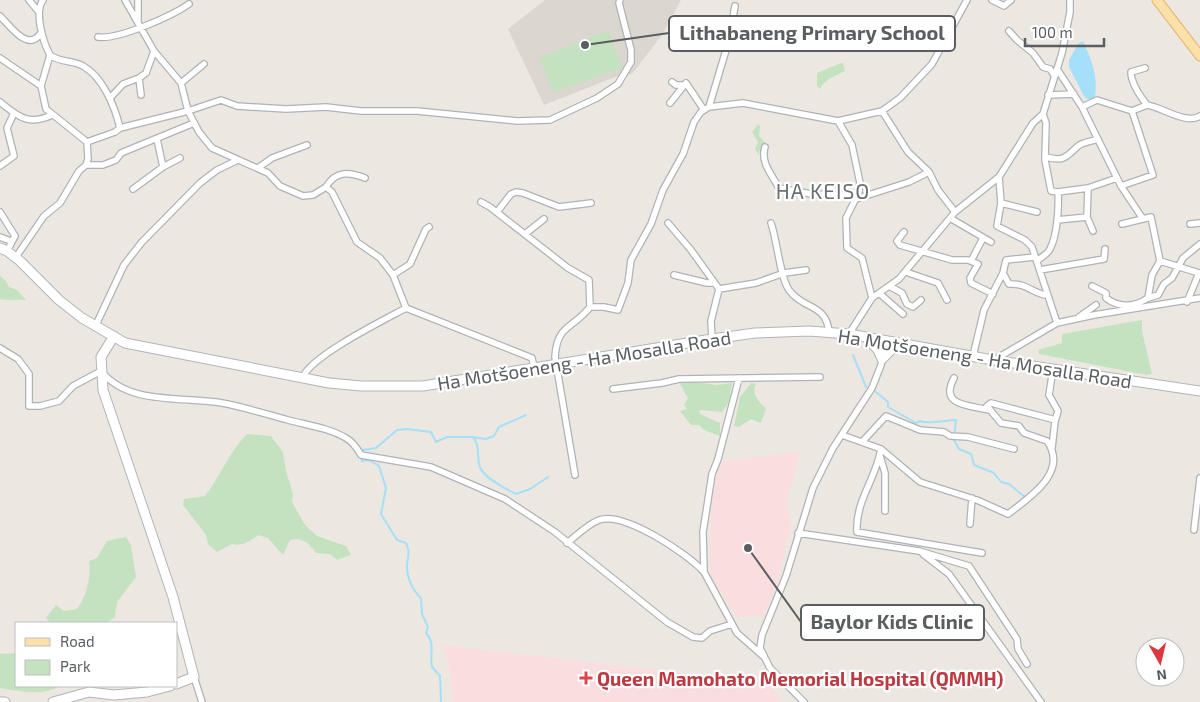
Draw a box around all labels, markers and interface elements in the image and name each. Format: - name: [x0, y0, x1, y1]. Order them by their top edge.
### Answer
- scale bar: [1025, 15, 1104, 47]
- callout: Lithabaneng Primary School: [669, 16, 955, 51]
- text: Lithabaneng Primary School: [679, 20, 945, 45]
- text: 100 m: [1032, 23, 1073, 41]
- district label: HA KEISO: [776, 178, 870, 203]
- street label: Ha Motšoeneng - Ha Mosalla Road: [836, 323, 1134, 393]
- street label: Ha Motšoeneng - Ha Mosalla Road: [435, 325, 733, 395]
- callout: Baylor Kids Clinic: [801, 605, 984, 640]
- text: Baylor Kids Clinic: [811, 609, 973, 634]
- legend: [15, 622, 178, 687]
- text: Road: [60, 632, 95, 650]
- north arrow: [1135, 637, 1185, 687]
- text: Park: [60, 657, 91, 675]
- text: N: [1156, 666, 1168, 684]
- place label: Queen Mamohato Memorial Hospital (QMMH): [597, 667, 1004, 691]
- marker: Queen Mamohato Memorial Hospital (QMMH): [579, 671, 593, 685]

